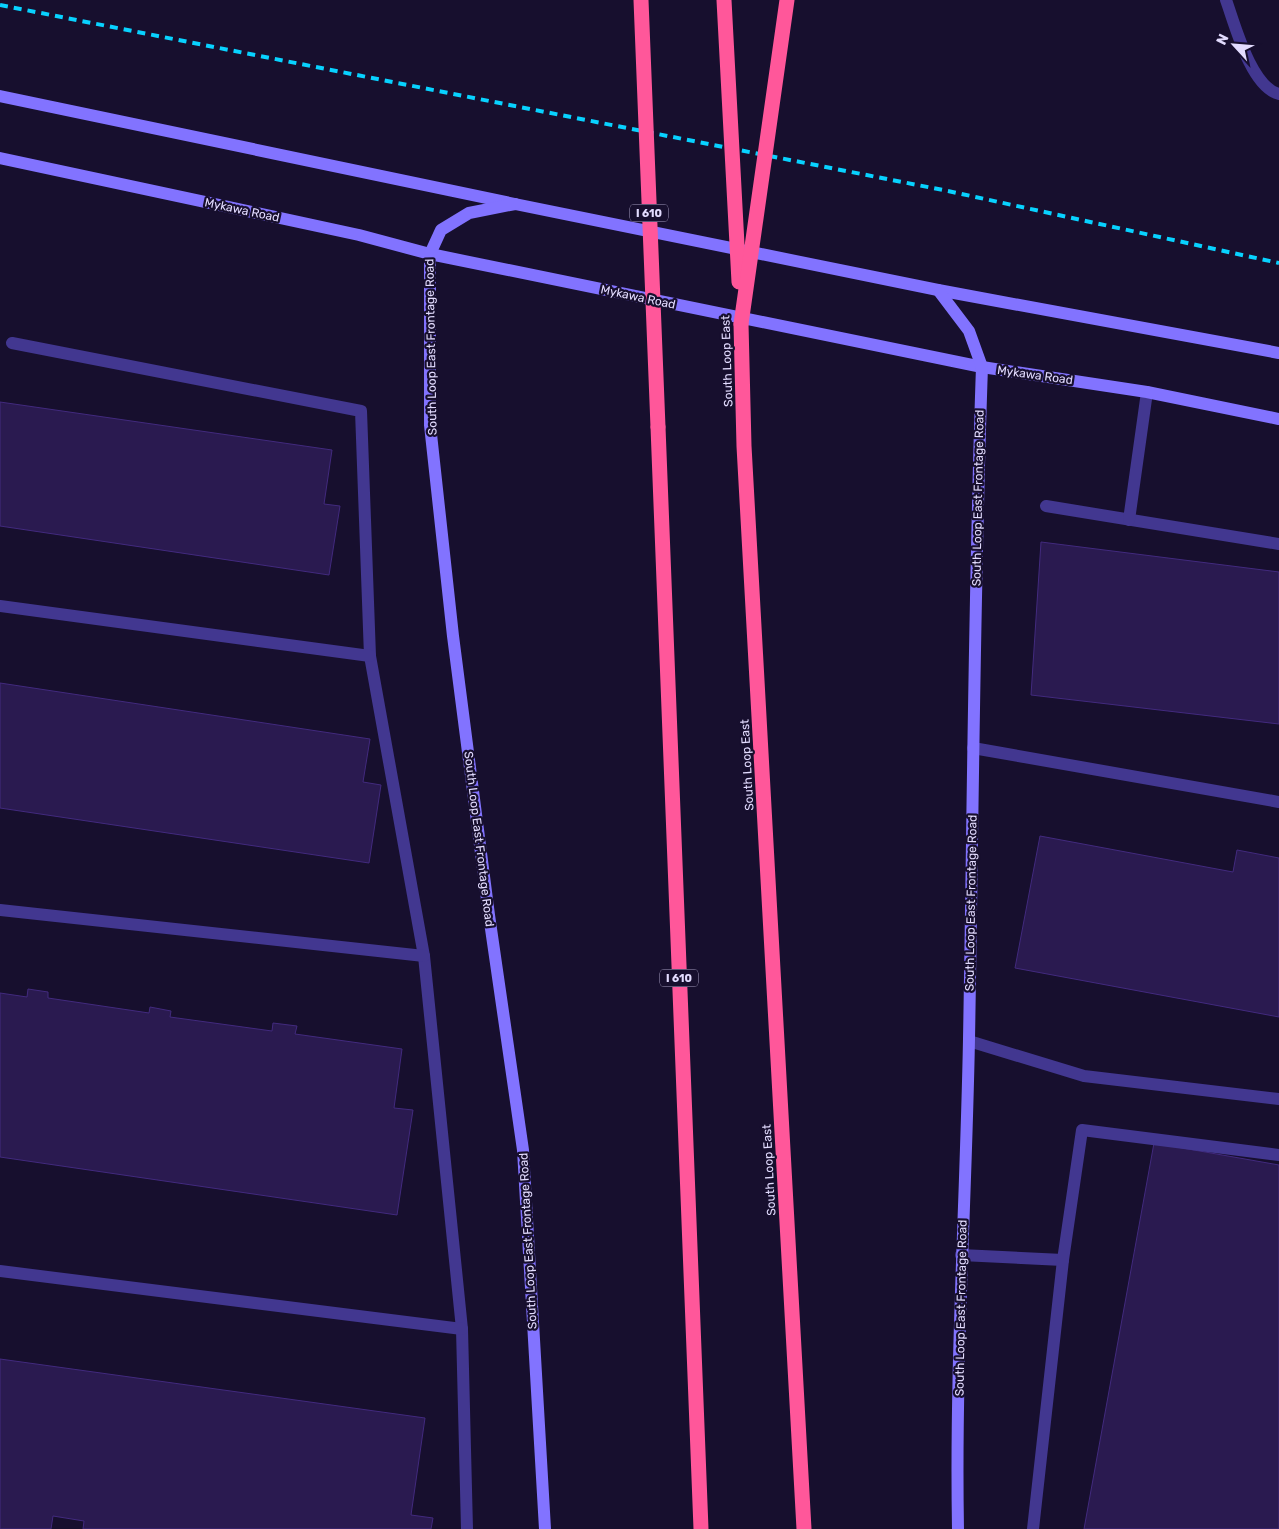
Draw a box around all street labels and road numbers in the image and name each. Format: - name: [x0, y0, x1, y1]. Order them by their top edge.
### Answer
- street label: Mykawa Road: [203, 195, 281, 225]
- road number: I 610: [630, 204, 668, 222]
- street label: South Loop East Frontage Road: [422, 259, 440, 435]
- street label: Mykawa Road: [599, 282, 677, 312]
- street label: South Loop East: [718, 315, 736, 407]
- street label: Mykawa Road: [996, 363, 1074, 387]
- street label: South Loop East Frontage Road: [969, 410, 987, 586]
- street label: South Loop East: [738, 719, 756, 811]
- street label: South Loop East Frontage Road: [461, 751, 497, 927]
- street label: South Loop East Frontage Road: [962, 815, 980, 991]
- road number: I 610: [660, 970, 698, 986]
- street label: South Loop East: [760, 1124, 778, 1216]
- street label: South Loop East Frontage Road: [516, 1152, 540, 1330]
- street label: South Loop East Frontage Road: [952, 1220, 970, 1396]

